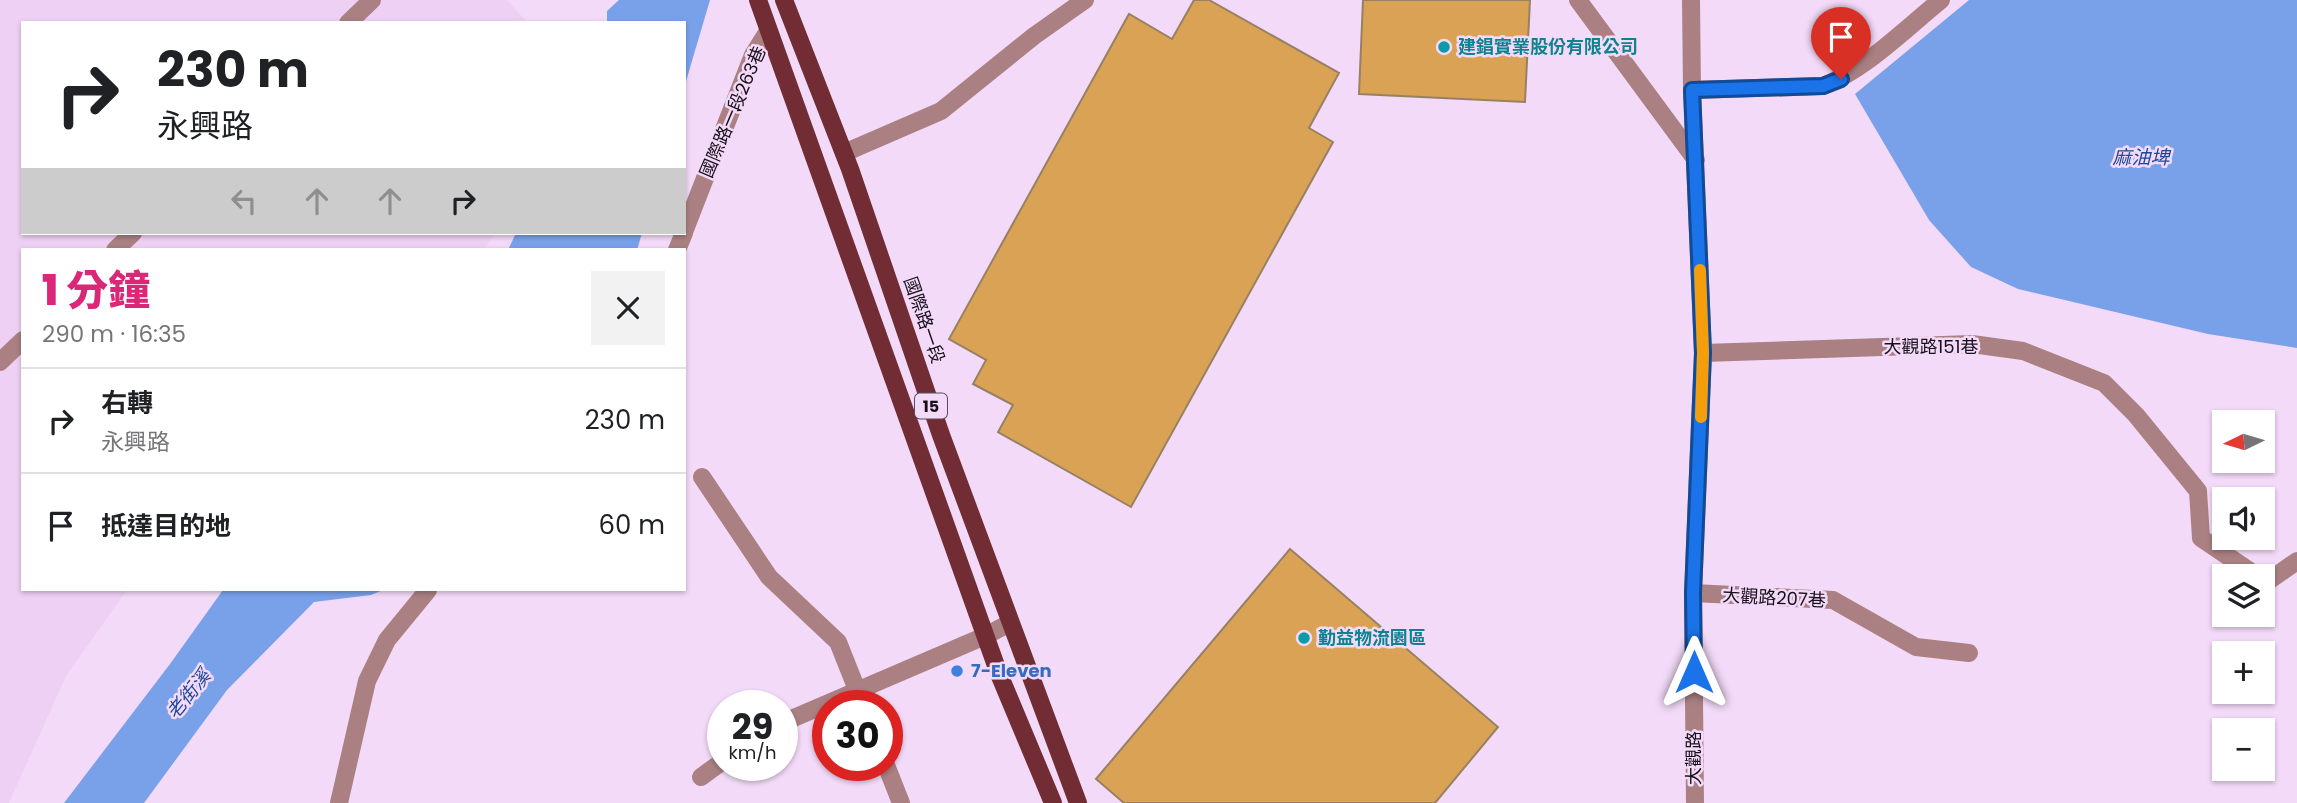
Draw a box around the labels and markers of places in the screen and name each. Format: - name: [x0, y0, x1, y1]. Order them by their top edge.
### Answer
- pin: [1811, 7, 1871, 79]
- place label: 建錩實業股份有限公司: [1458, 34, 1638, 59]
- marker: 建錩實業股份有限公司: [1436, 39, 1452, 55]
- place label: 勤益物流園區: [1318, 625, 1426, 650]
- marker: 勤益物流園區: [1296, 630, 1312, 646]
- place label: 7-Eleven: [971, 658, 1052, 683]
- marker: 7-Eleven: [949, 663, 965, 679]

